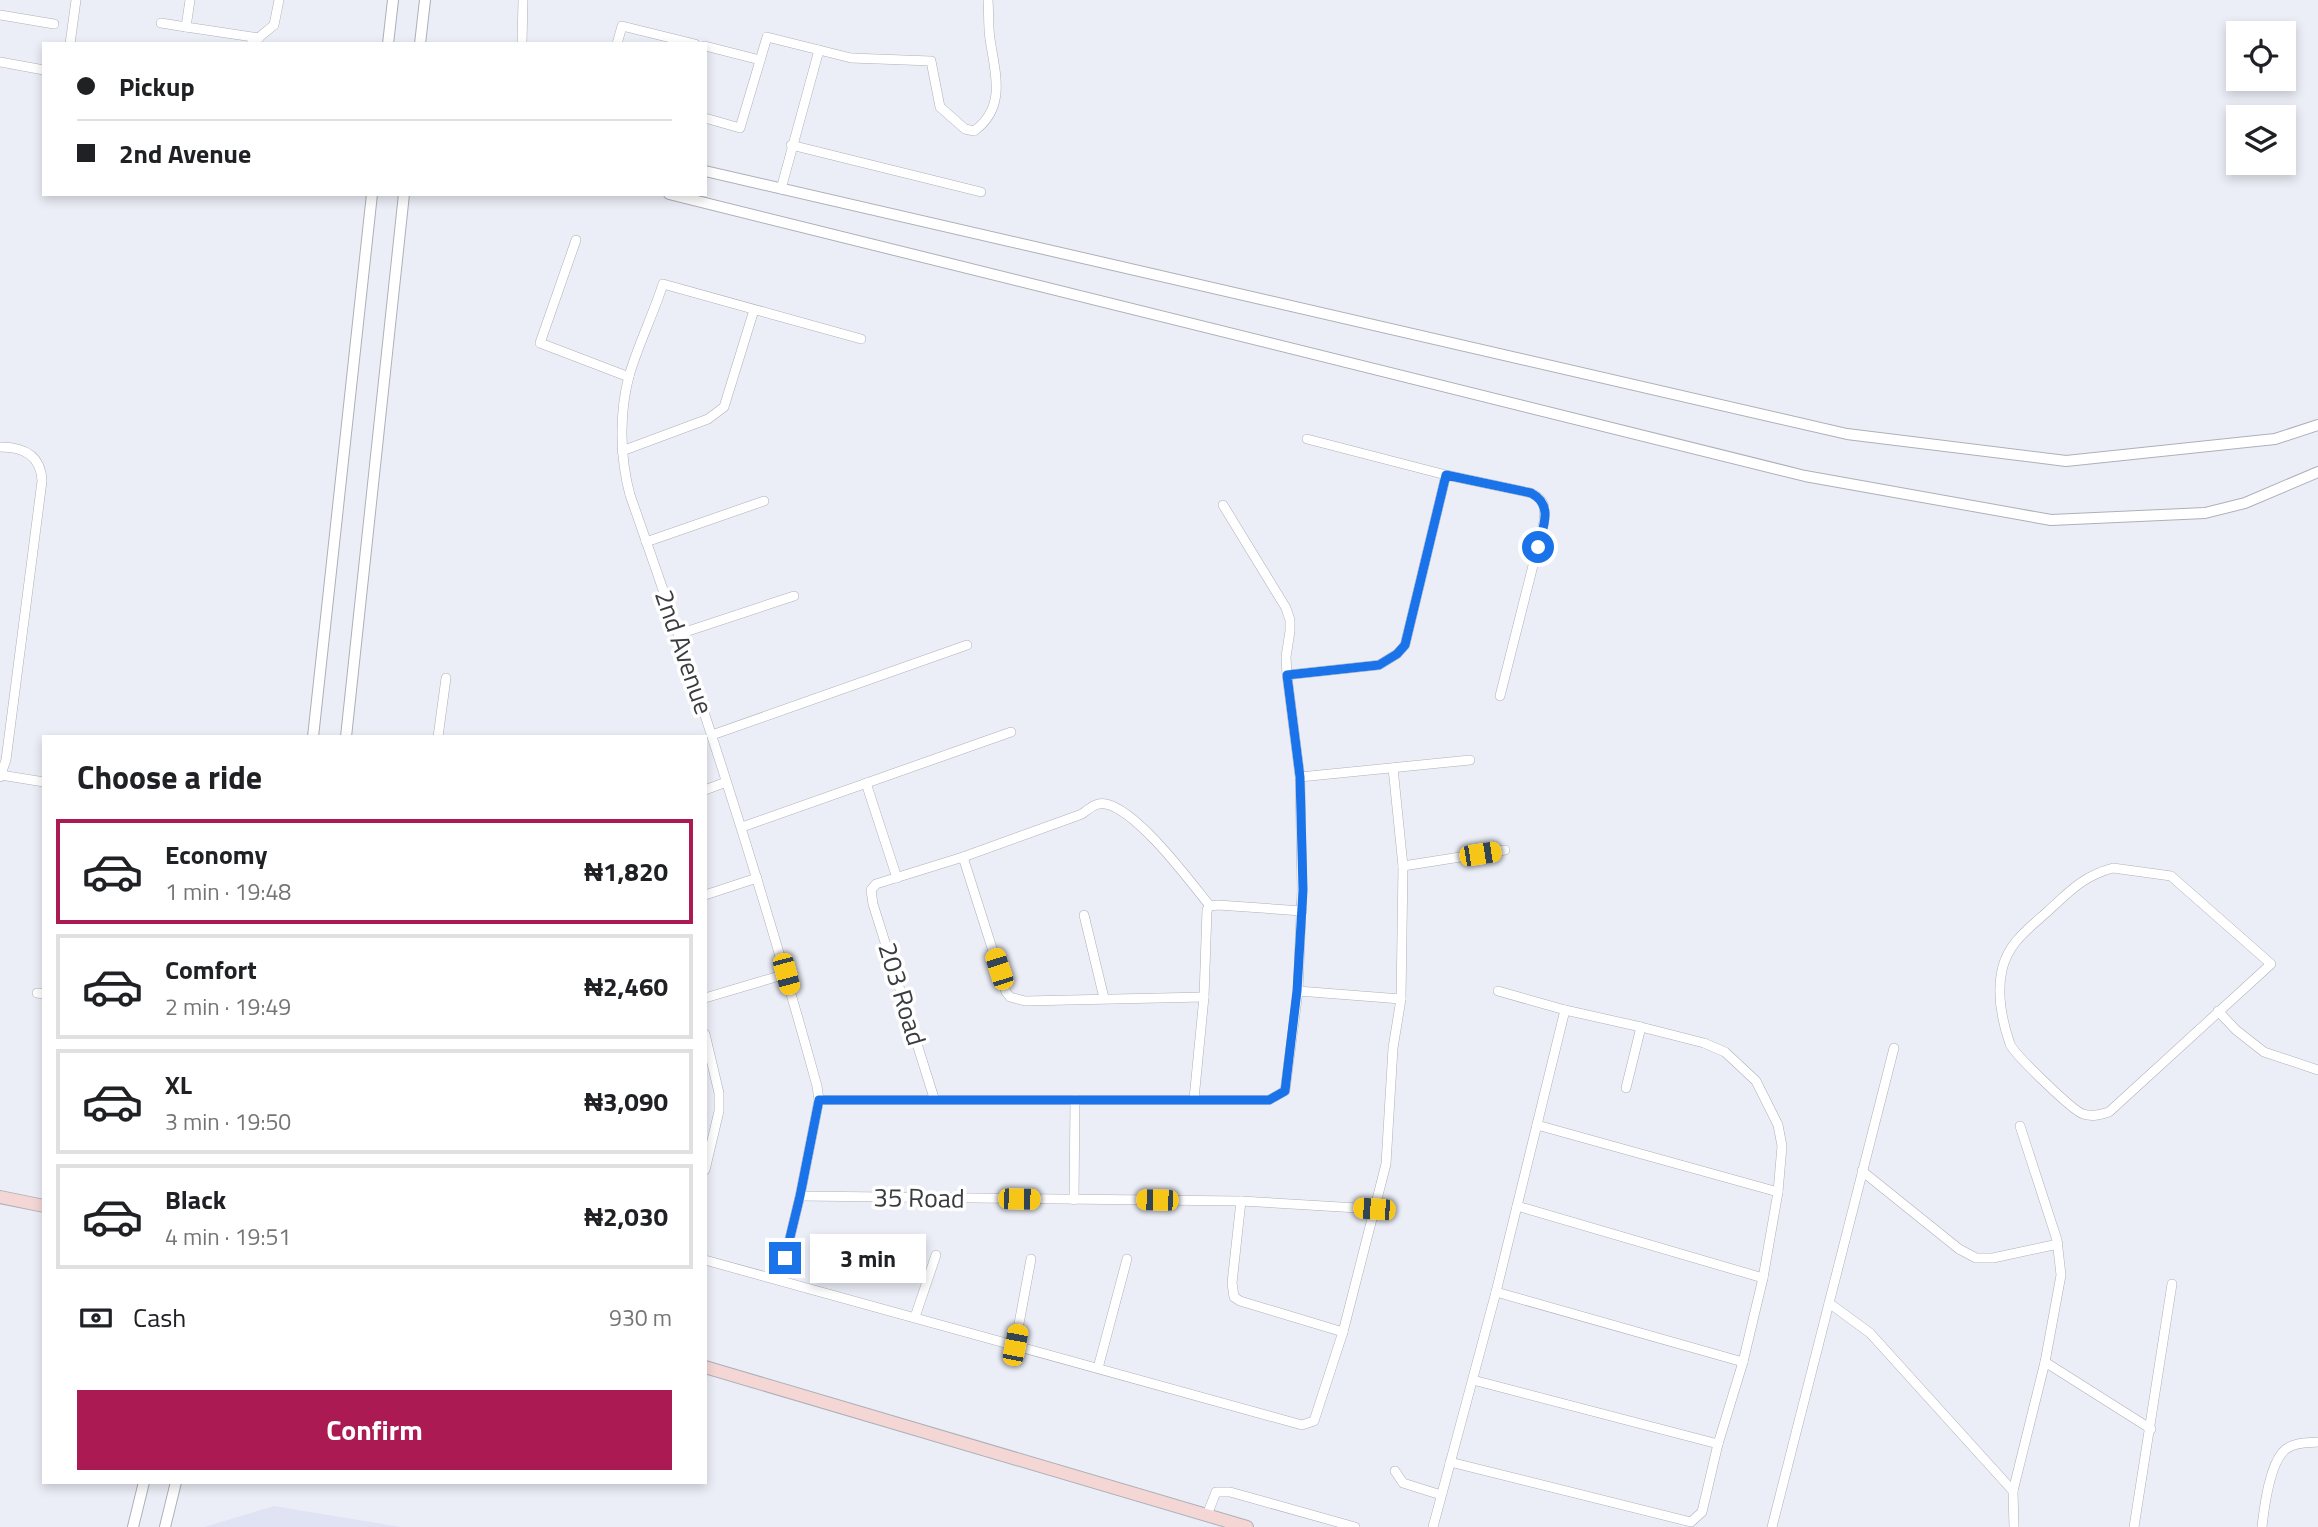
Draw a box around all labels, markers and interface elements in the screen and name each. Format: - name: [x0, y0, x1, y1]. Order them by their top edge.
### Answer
- map controls: [2226, 21, 2296, 175]
- button: locate: [2226, 21, 2296, 91]
- text: Pickup: [119, 67, 195, 106]
- button: layers: [2226, 105, 2296, 175]
- text: 2nd Avenue: [119, 134, 251, 173]
- route start: [1522, 531, 1554, 563]
- street label: 2nd Avenue: [645, 584, 724, 719]
- text: Choose a ride: [77, 753, 262, 801]
- text: Economy: [165, 835, 267, 874]
- icon: car: [81, 840, 144, 903]
- car: [1458, 840, 1503, 868]
- text: ₦1,820: [584, 852, 668, 891]
- text: 1 min · 19:48: [165, 874, 291, 909]
- street label: 203 Road: [868, 938, 937, 1050]
- car: [983, 946, 1016, 992]
- text: Comfort: [165, 950, 257, 989]
- car: [771, 951, 802, 997]
- icon: car: [81, 955, 144, 1018]
- text: ₦2,460: [584, 967, 668, 1006]
- text: 2 min · 19:49: [165, 989, 291, 1024]
- text: XL: [165, 1065, 192, 1104]
- icon: car: [81, 1070, 144, 1133]
- text: ₦3,090: [584, 1082, 668, 1121]
- text: 3 min · 19:50: [165, 1104, 291, 1139]
- street label: 35 Road: [873, 1177, 965, 1218]
- text: Black: [165, 1180, 226, 1219]
- icon: car: [81, 1185, 144, 1248]
- car: [998, 1188, 1041, 1210]
- car: [1136, 1189, 1179, 1211]
- text: ₦2,030: [584, 1197, 668, 1236]
- car: [1353, 1197, 1396, 1221]
- text: 4 min · 19:51: [165, 1219, 291, 1254]
- callout: 3 min: [810, 1234, 925, 1282]
- text: 3 min: [840, 1241, 896, 1276]
- route end: [769, 1242, 801, 1274]
- text: Cash: [133, 1298, 186, 1337]
- icon: cash: [77, 1299, 115, 1337]
- text: 930 m: [609, 1300, 672, 1335]
- car: [1001, 1322, 1030, 1368]
- button: Confirm: [77, 1390, 672, 1470]

